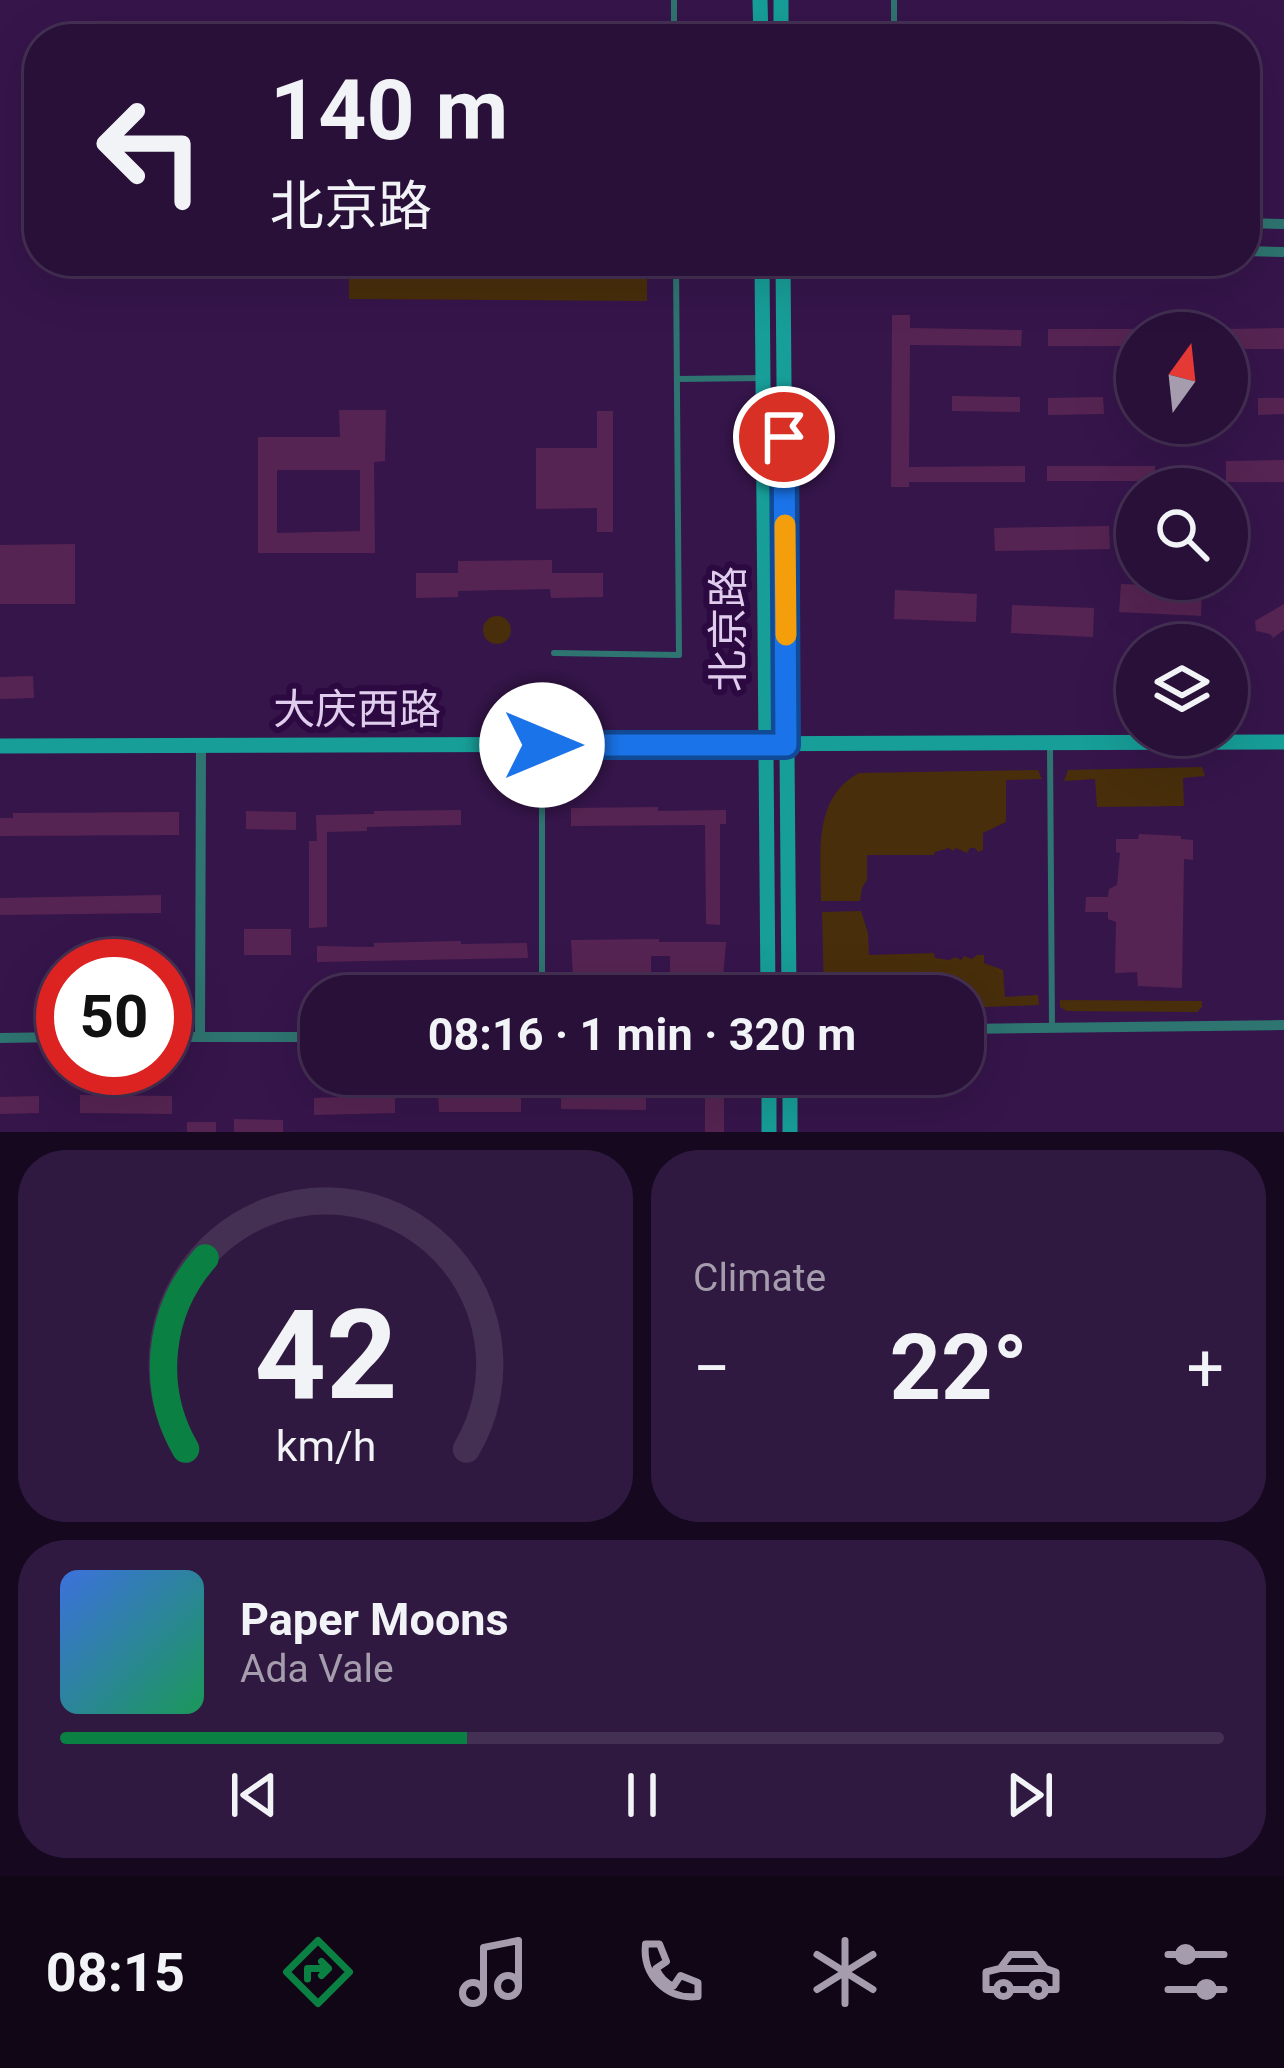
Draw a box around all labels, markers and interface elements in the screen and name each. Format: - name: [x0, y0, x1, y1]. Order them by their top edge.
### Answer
- text: 140 m: [270, 61, 508, 160]
- icon: left: [72, 72, 228, 228]
- text: 北京路: [270, 175, 432, 238]
- north arrow: [1116, 312, 1248, 444]
- map controls: [1116, 312, 1248, 756]
- pin: [733, 386, 835, 488]
- icon: arrive: [751, 404, 817, 470]
- button: search: [1116, 468, 1248, 600]
- street label: 北京路: [704, 566, 753, 692]
- button: layers: [1116, 624, 1248, 756]
- position arrow: [479, 682, 605, 808]
- street label: 大庆西路: [273, 685, 441, 734]
- speed limit sign: 50: [36, 939, 192, 1095]
- text: 08:16 · 1 min · 320 m: [428, 1008, 856, 1061]
- text: Climate: [693, 1255, 826, 1301]
- text: 42: [254, 1282, 397, 1428]
- text: 22°: [889, 1316, 1028, 1421]
- text: −: [693, 1330, 731, 1407]
- text: +: [1187, 1330, 1224, 1407]
- text: km/h: [275, 1421, 376, 1471]
- text: Paper Moons: [240, 1593, 509, 1646]
- text: Ada Vale: [240, 1646, 394, 1692]
- icon: previous: [221, 1762, 287, 1828]
- icon: pause: [609, 1762, 675, 1828]
- icon: next: [997, 1762, 1063, 1828]
- icon: directions: [276, 1930, 360, 2014]
- icon: music: [452, 1930, 536, 2014]
- icon: phone: [628, 1930, 712, 2014]
- icon: climate: [803, 1930, 887, 2014]
- icon: car: [979, 1930, 1063, 2014]
- icon: filters: [1154, 1930, 1238, 2014]
- text: 08:15: [46, 1941, 185, 2004]

